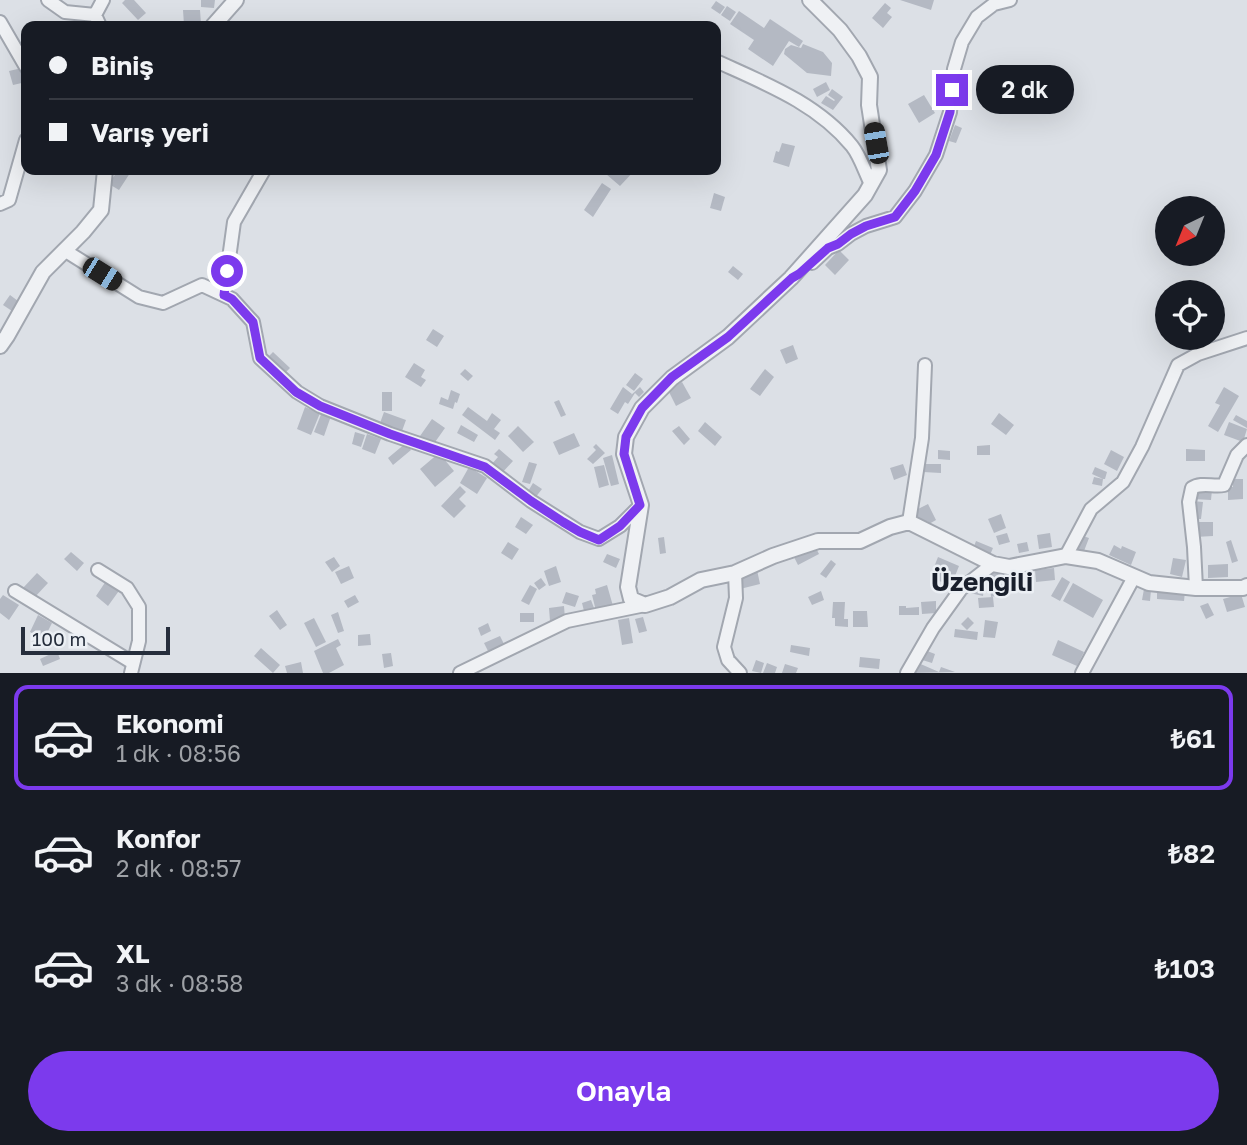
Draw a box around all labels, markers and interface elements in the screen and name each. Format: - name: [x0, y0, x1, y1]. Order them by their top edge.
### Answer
- text: Biniş: [91, 50, 154, 81]
- callout: 2 dk: [976, 66, 1074, 114]
- route end: [936, 74, 968, 106]
- text: 2 dk: [1002, 75, 1048, 103]
- text: Varış yeri: [91, 117, 209, 148]
- car: [863, 120, 890, 166]
- north arrow: [1155, 196, 1225, 266]
- map controls: [1155, 196, 1225, 350]
- car: [79, 254, 126, 294]
- route start: [211, 255, 243, 287]
- button: locate: [1155, 280, 1225, 350]
- district label: Üzengili: [931, 566, 1033, 597]
- scale bar: [21, 624, 170, 655]
- text: 100 m: [32, 627, 86, 650]
- icon: car: [32, 706, 95, 769]
- text: Ekonomi: [116, 708, 224, 739]
- text: ₺61: [1171, 723, 1215, 754]
- text: 1 dk · 08:56: [116, 739, 241, 767]
- icon: car: [32, 821, 95, 884]
- text: Konfor: [116, 823, 201, 854]
- text: ₺82: [1168, 838, 1215, 869]
- text: 2 dk · 08:57: [116, 854, 241, 882]
- icon: car: [32, 936, 95, 999]
- text: XL: [116, 938, 150, 969]
- text: ₺103: [1155, 953, 1215, 984]
- text: 3 dk · 08:58: [116, 969, 243, 997]
- button: Onayla: [28, 1051, 1219, 1131]

